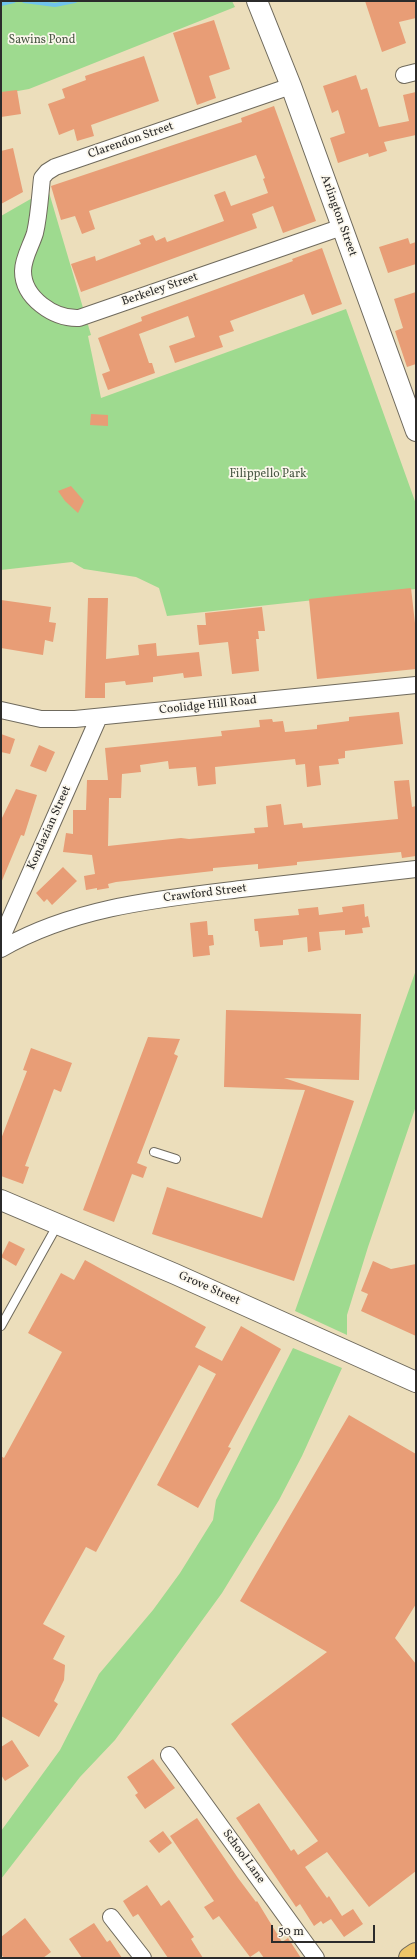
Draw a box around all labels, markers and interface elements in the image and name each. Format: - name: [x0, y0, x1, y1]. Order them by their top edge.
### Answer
- park label: Sawins Pond: [9, 34, 75, 48]
- street label: Clarendon Street: [86, 120, 176, 162]
- street label: Arlington Street: [317, 173, 359, 259]
- street label: Berkeley Street: [120, 270, 200, 310]
- park label: Filippello Park: [229, 468, 307, 482]
- street label: Coolidge Hill Road: [159, 694, 257, 718]
- street label: Kondazian Street: [25, 784, 75, 872]
- street label: Crawford Street: [162, 882, 248, 906]
- street label: Grove Street: [176, 1269, 242, 1309]
- street label: School Lane: [219, 1827, 267, 1887]
- scale bar: [273, 1917, 377, 1943]
- text: 50 m: [278, 1924, 304, 1940]

